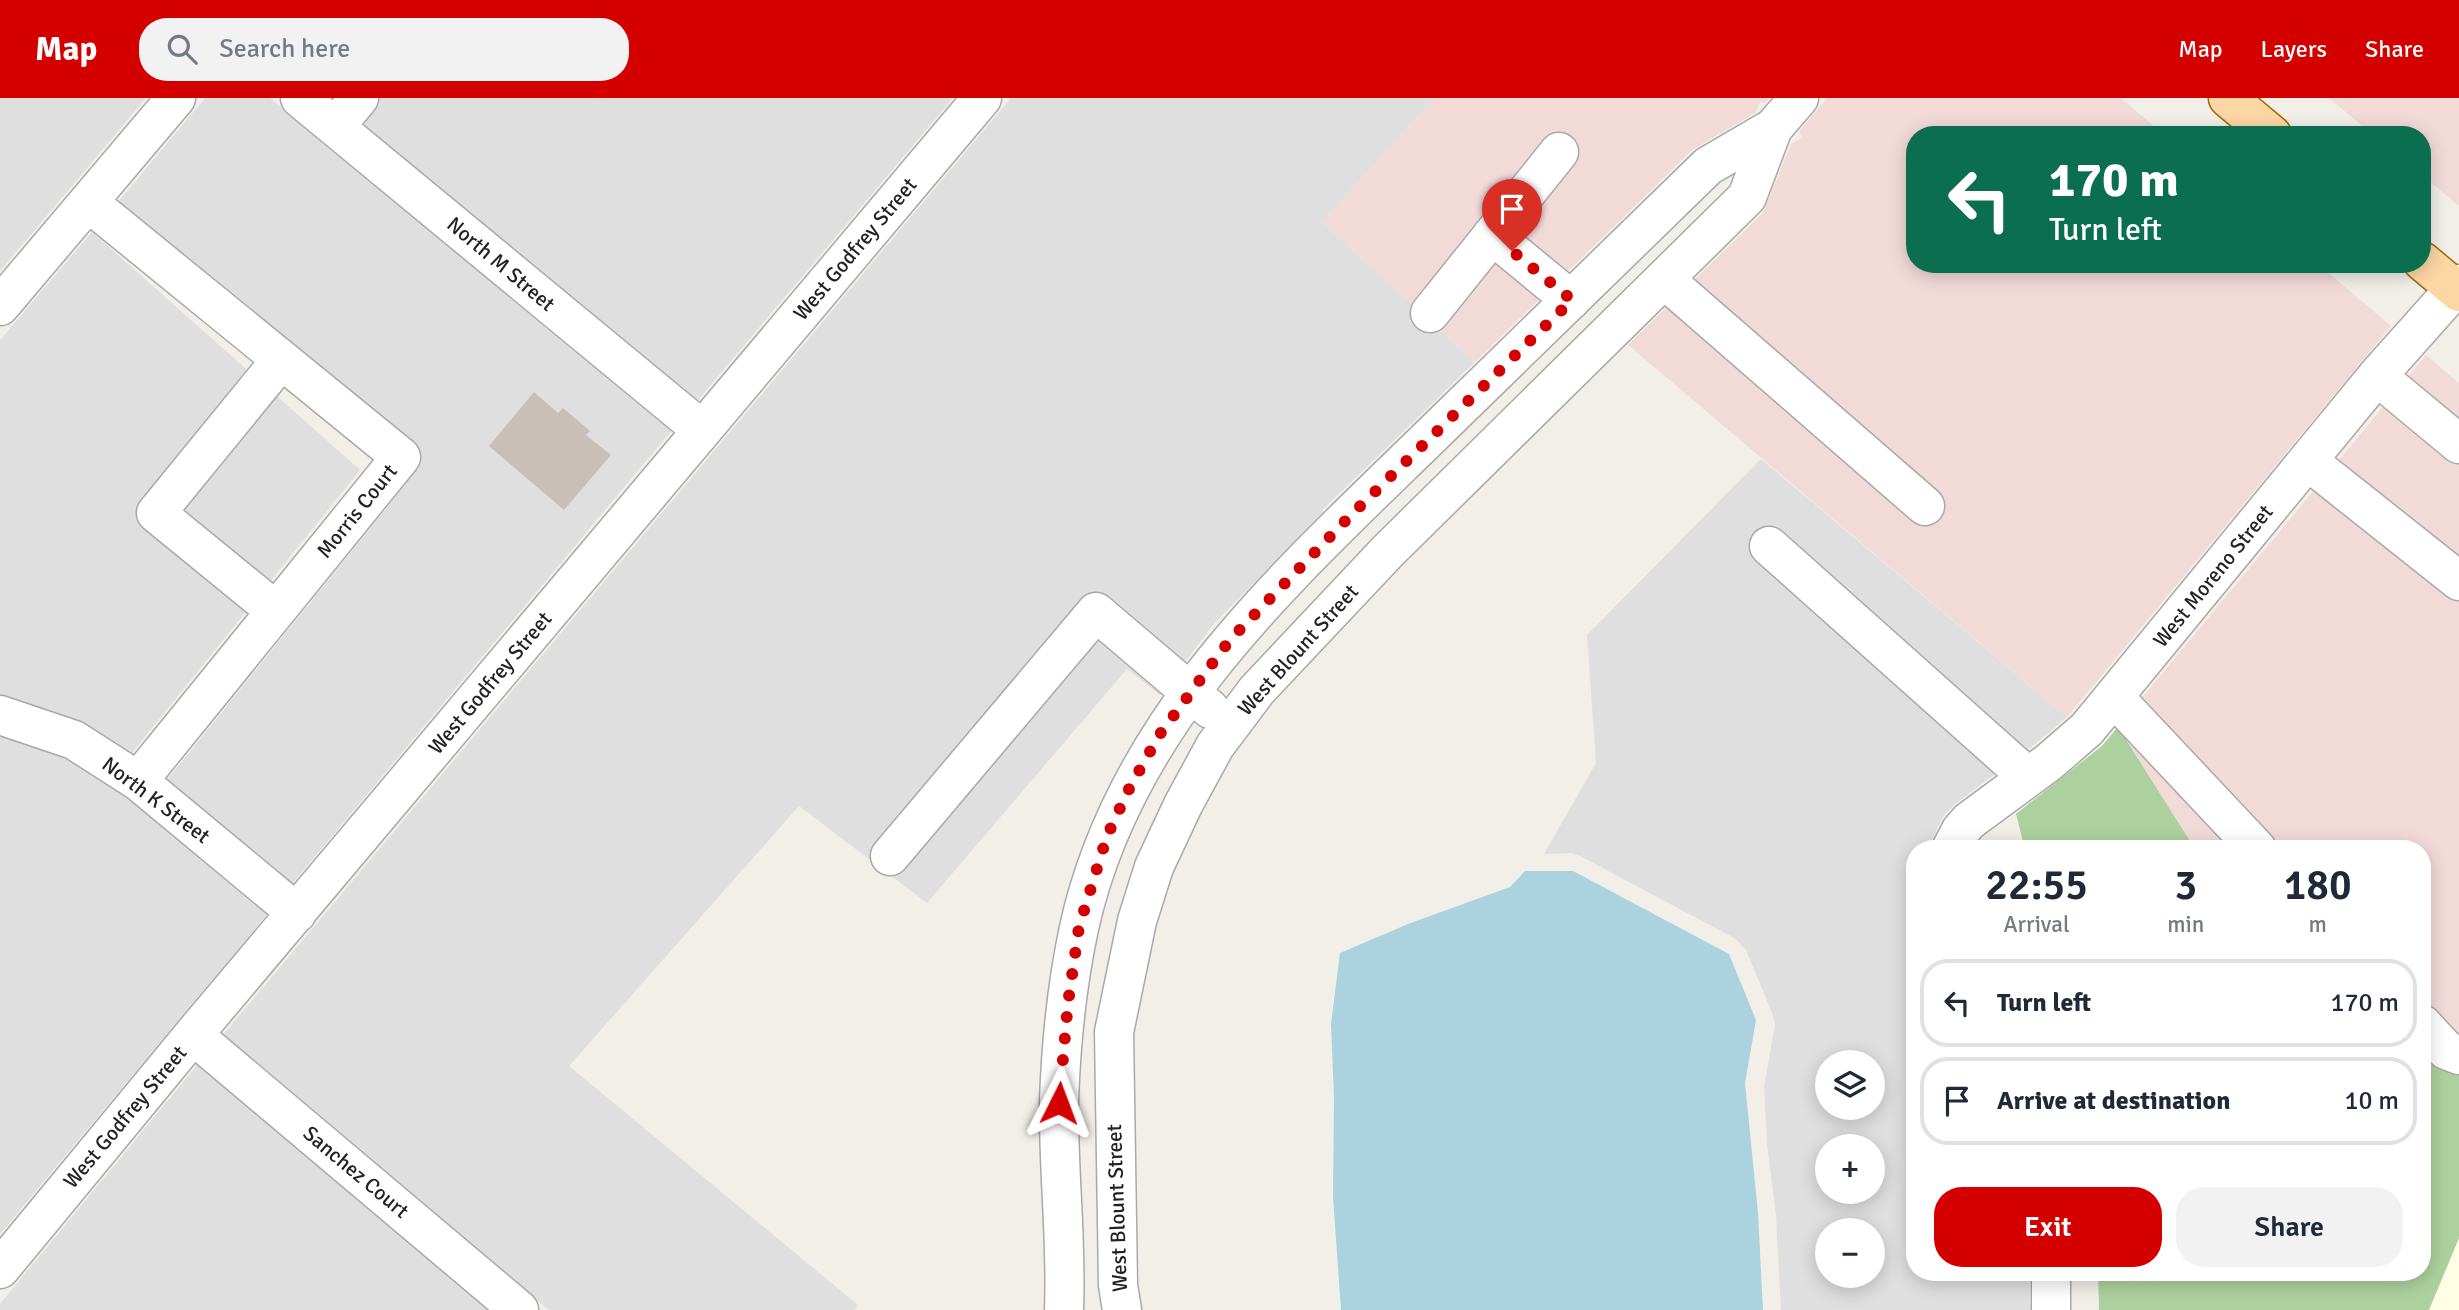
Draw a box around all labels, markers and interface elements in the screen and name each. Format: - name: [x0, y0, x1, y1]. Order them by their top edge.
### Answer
- search box: [139, 18, 629, 81]
- text: Map: [35, 29, 97, 70]
- icon: search: [163, 30, 201, 68]
- text: Search here: [219, 33, 350, 65]
- text: Map: [2178, 34, 2223, 64]
- text: Layers: [2261, 34, 2327, 64]
- text: Share: [2365, 34, 2424, 64]
- text: 170 m: [2049, 150, 2179, 210]
- icon: left: [1934, 154, 2025, 245]
- street label: West Godfrey Street: [788, 172, 922, 326]
- pin: [1482, 179, 1542, 251]
- icon: arrive: [1493, 190, 1531, 228]
- text: Turn left: [2049, 210, 2162, 249]
- street label: North M Street: [442, 211, 560, 317]
- street label: Morris Court: [311, 459, 403, 563]
- street label: West Moreno Street: [2147, 499, 2279, 653]
- street label: West Blount Street: [1232, 579, 1364, 721]
- street label: West Godfrey Street: [423, 606, 557, 760]
- street label: North K Street: [97, 751, 215, 849]
- text: 22:55: [1985, 860, 2088, 911]
- text: 3: [2174, 860, 2197, 911]
- text: 180: [2284, 860, 2352, 911]
- text: Arrival: [2003, 910, 2070, 939]
- text: min: [2167, 910, 2204, 939]
- text: m: [2308, 910, 2327, 939]
- icon: left: [1938, 984, 1976, 1022]
- text: Turn left: [1997, 987, 2091, 1019]
- text: 170 m: [2330, 987, 2399, 1019]
- street label: West Godfrey Street: [58, 1040, 192, 1194]
- map controls: [1815, 1050, 1885, 1288]
- button: layers: [1815, 1050, 1885, 1120]
- position arrow: [1022, 1066, 1096, 1140]
- icon: arrive: [1938, 1082, 1976, 1120]
- text: Arrive at destination: [1997, 1085, 2230, 1117]
- text: 10 m: [2344, 1085, 2399, 1117]
- street label: Sanchez Court: [298, 1120, 414, 1224]
- street label: West Blount Street: [1101, 1124, 1133, 1292]
- button: +: [1815, 1134, 1885, 1204]
- button: Exit: [1934, 1187, 2162, 1267]
- button: Share: [2176, 1187, 2403, 1267]
- button: −: [1815, 1218, 1885, 1288]

